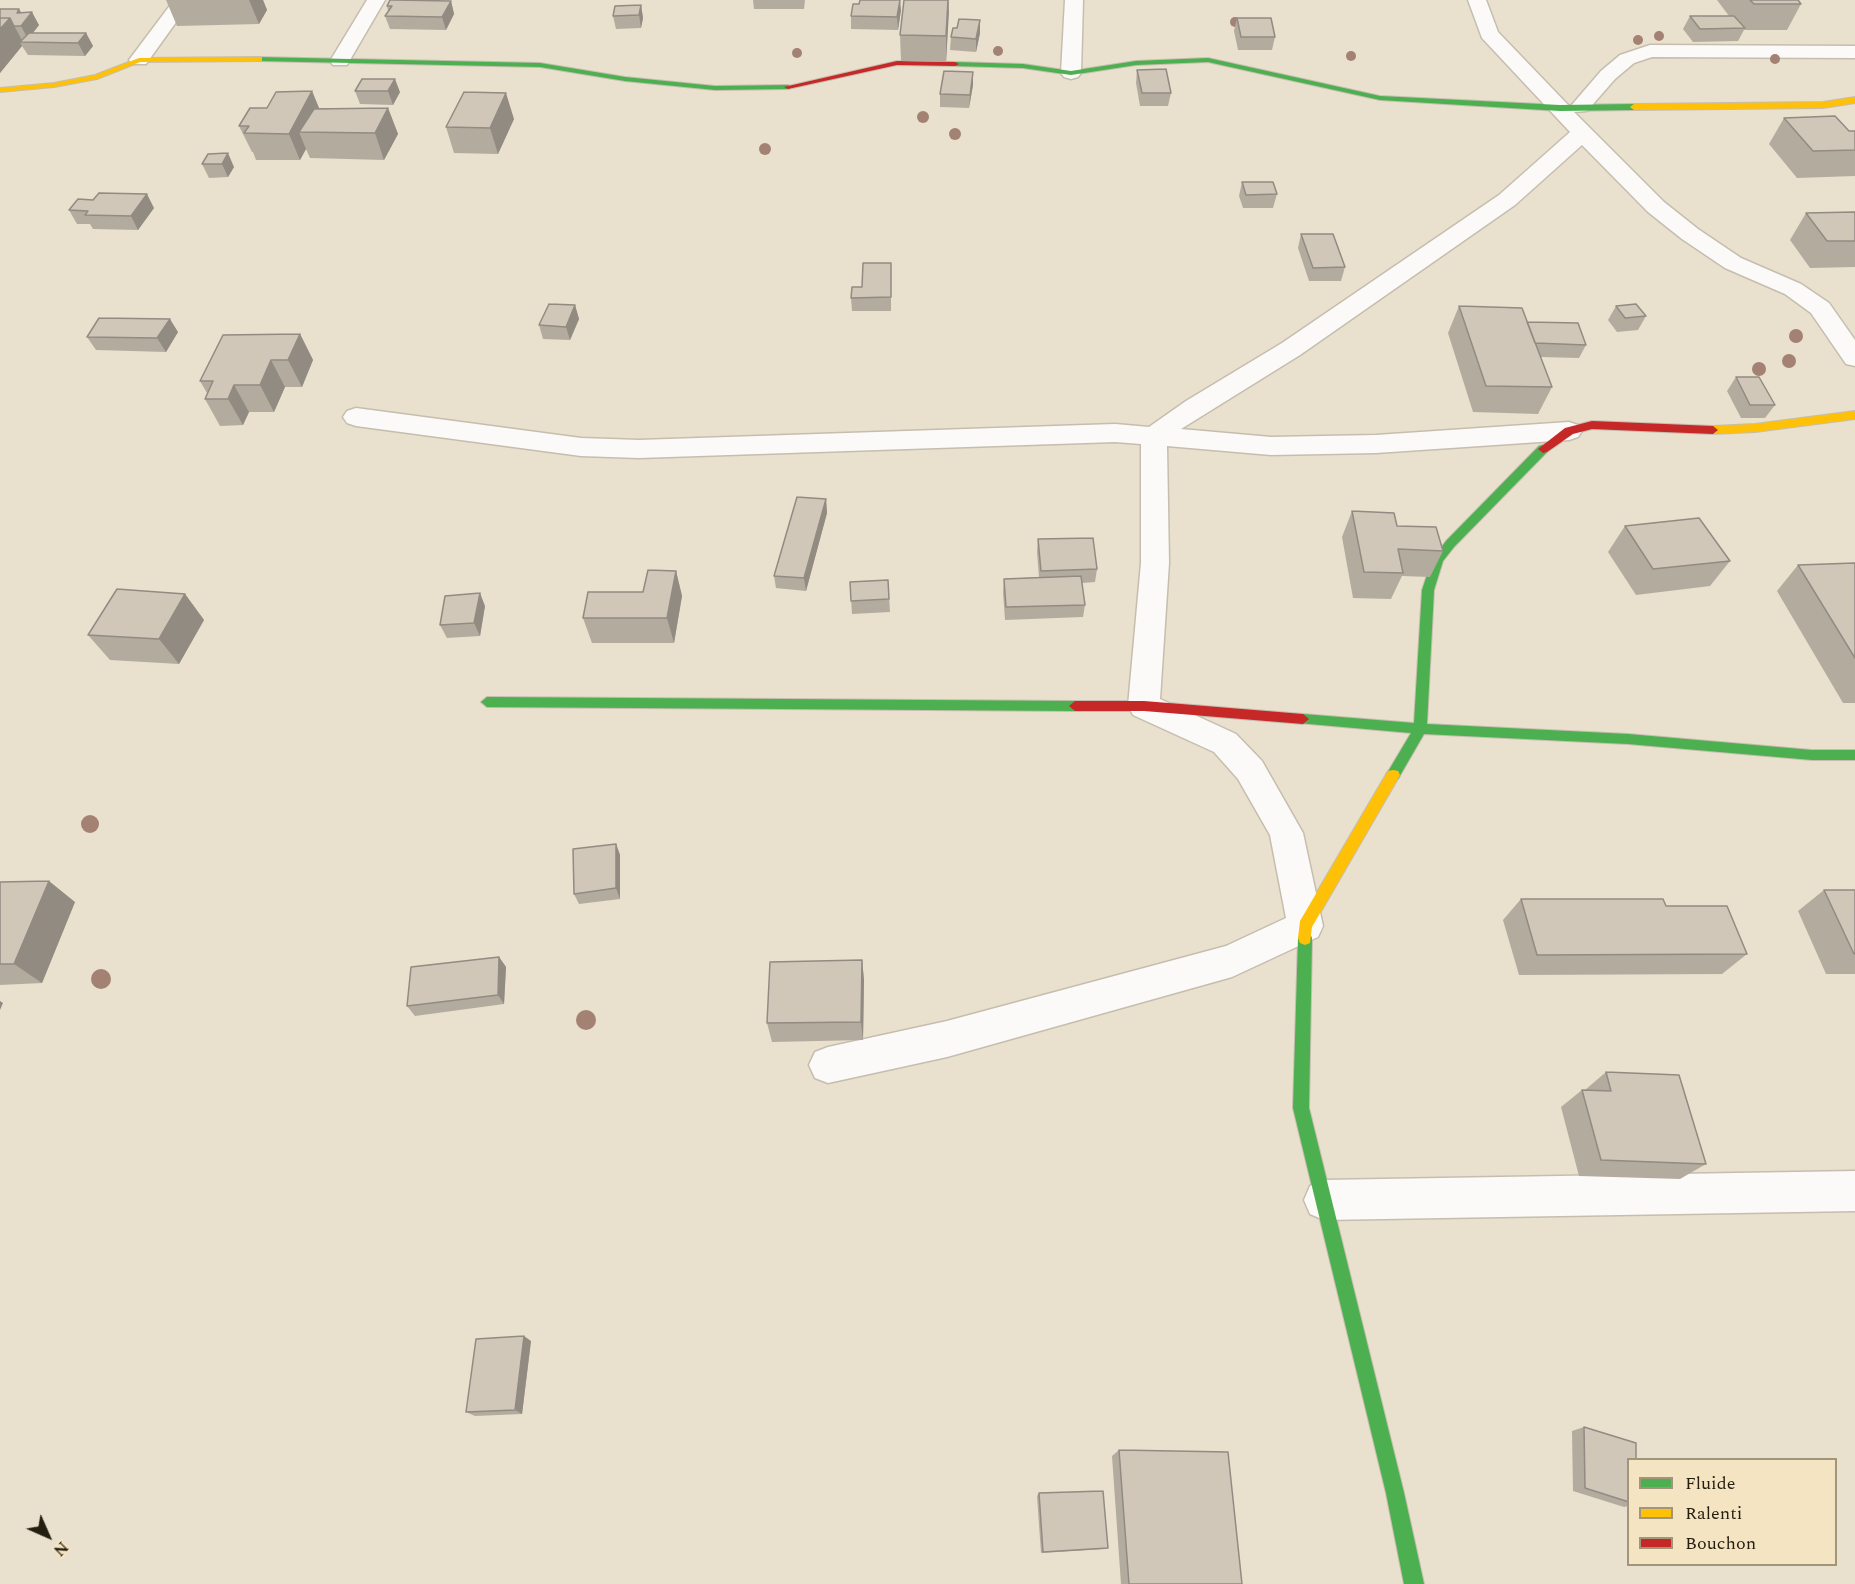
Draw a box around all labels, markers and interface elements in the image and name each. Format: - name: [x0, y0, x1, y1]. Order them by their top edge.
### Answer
- legend: [1627, 1458, 1837, 1566]
- text: Fluide: [1685, 1470, 1736, 1497]
- text: Ralenti: [1685, 1500, 1742, 1527]
- north arrow: [18, 1506, 78, 1566]
- text: Bouchon: [1685, 1530, 1756, 1557]
- text: N: [48, 1536, 74, 1562]

